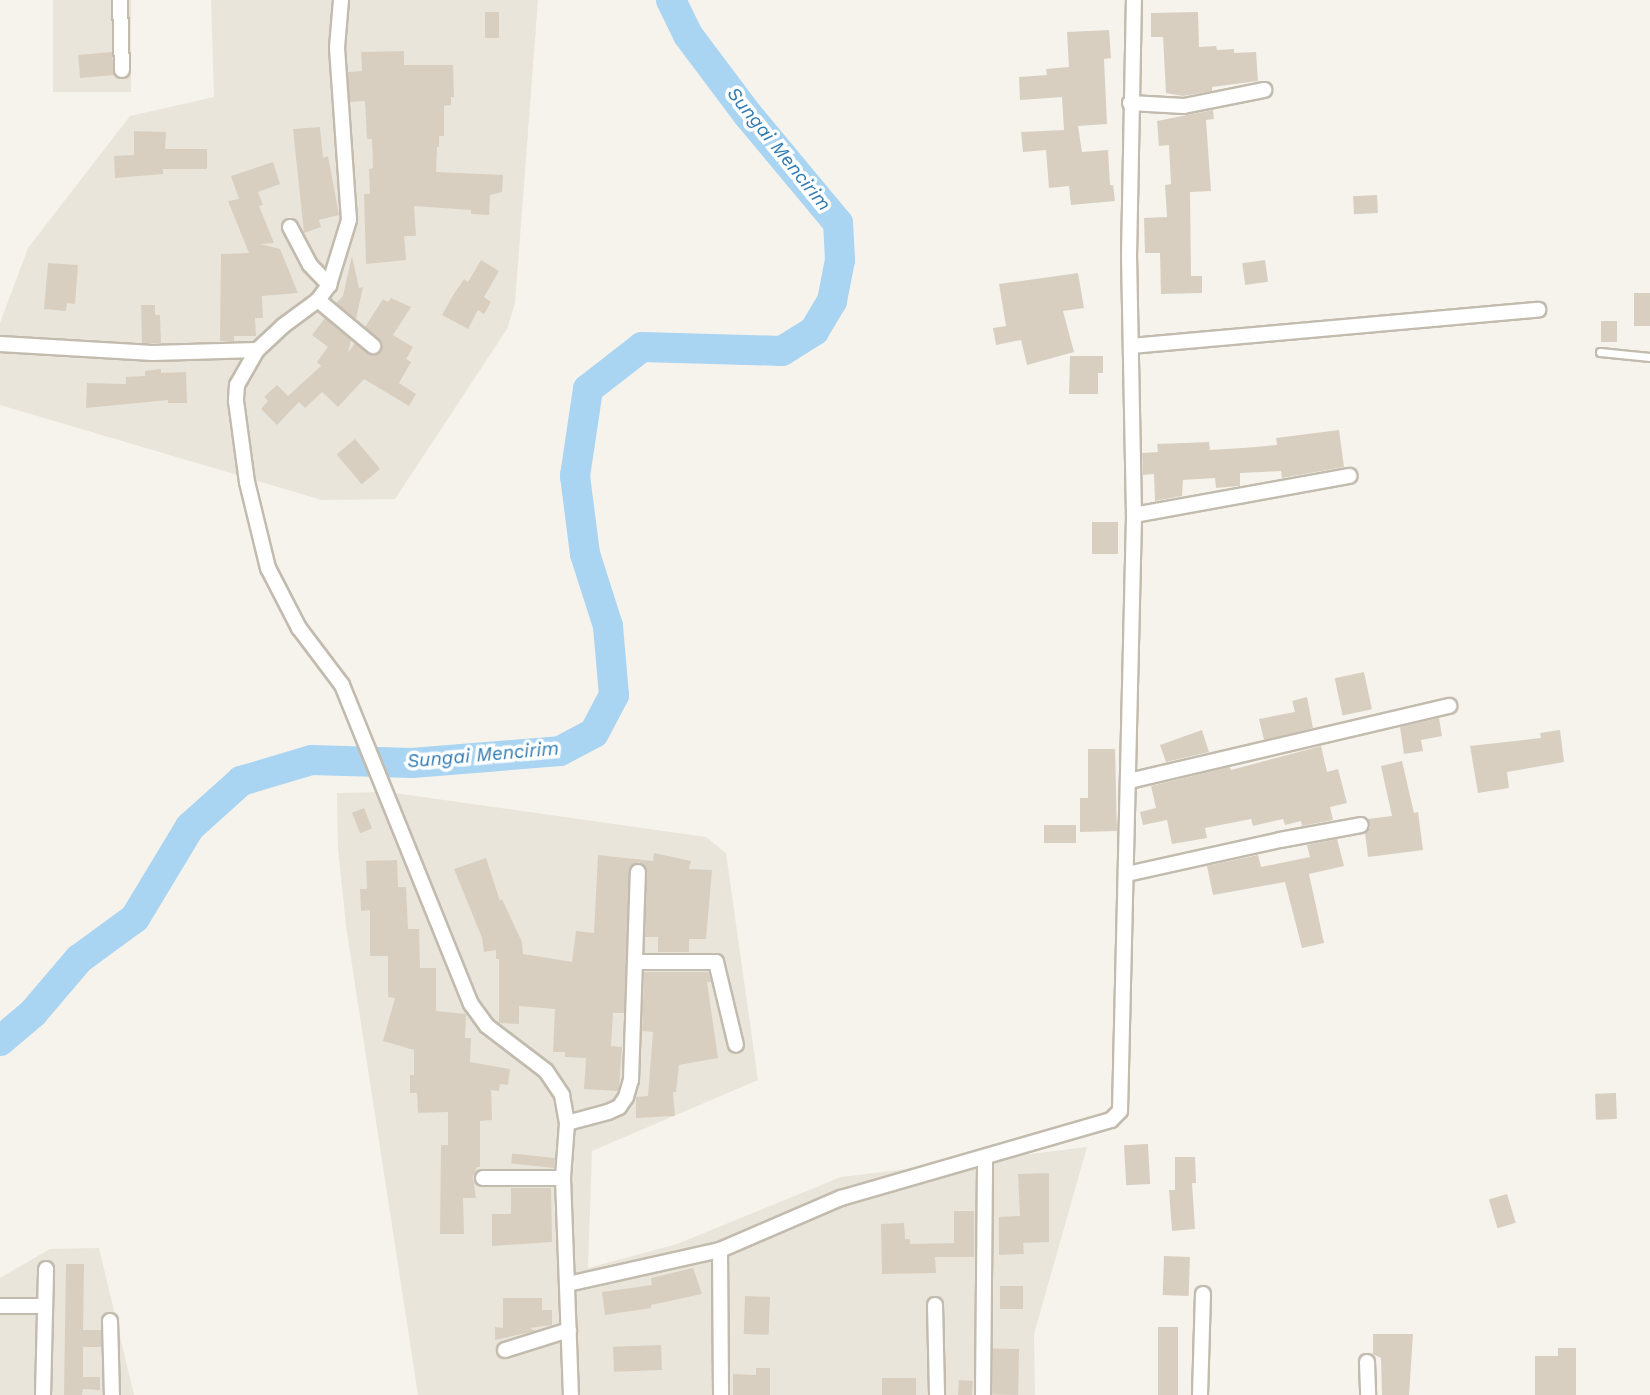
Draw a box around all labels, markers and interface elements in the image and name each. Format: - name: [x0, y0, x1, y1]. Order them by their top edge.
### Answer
- water label: Sungai Mencirim: [722, 83, 836, 215]
- water label: Sungai Mencirim: [406, 737, 560, 773]

